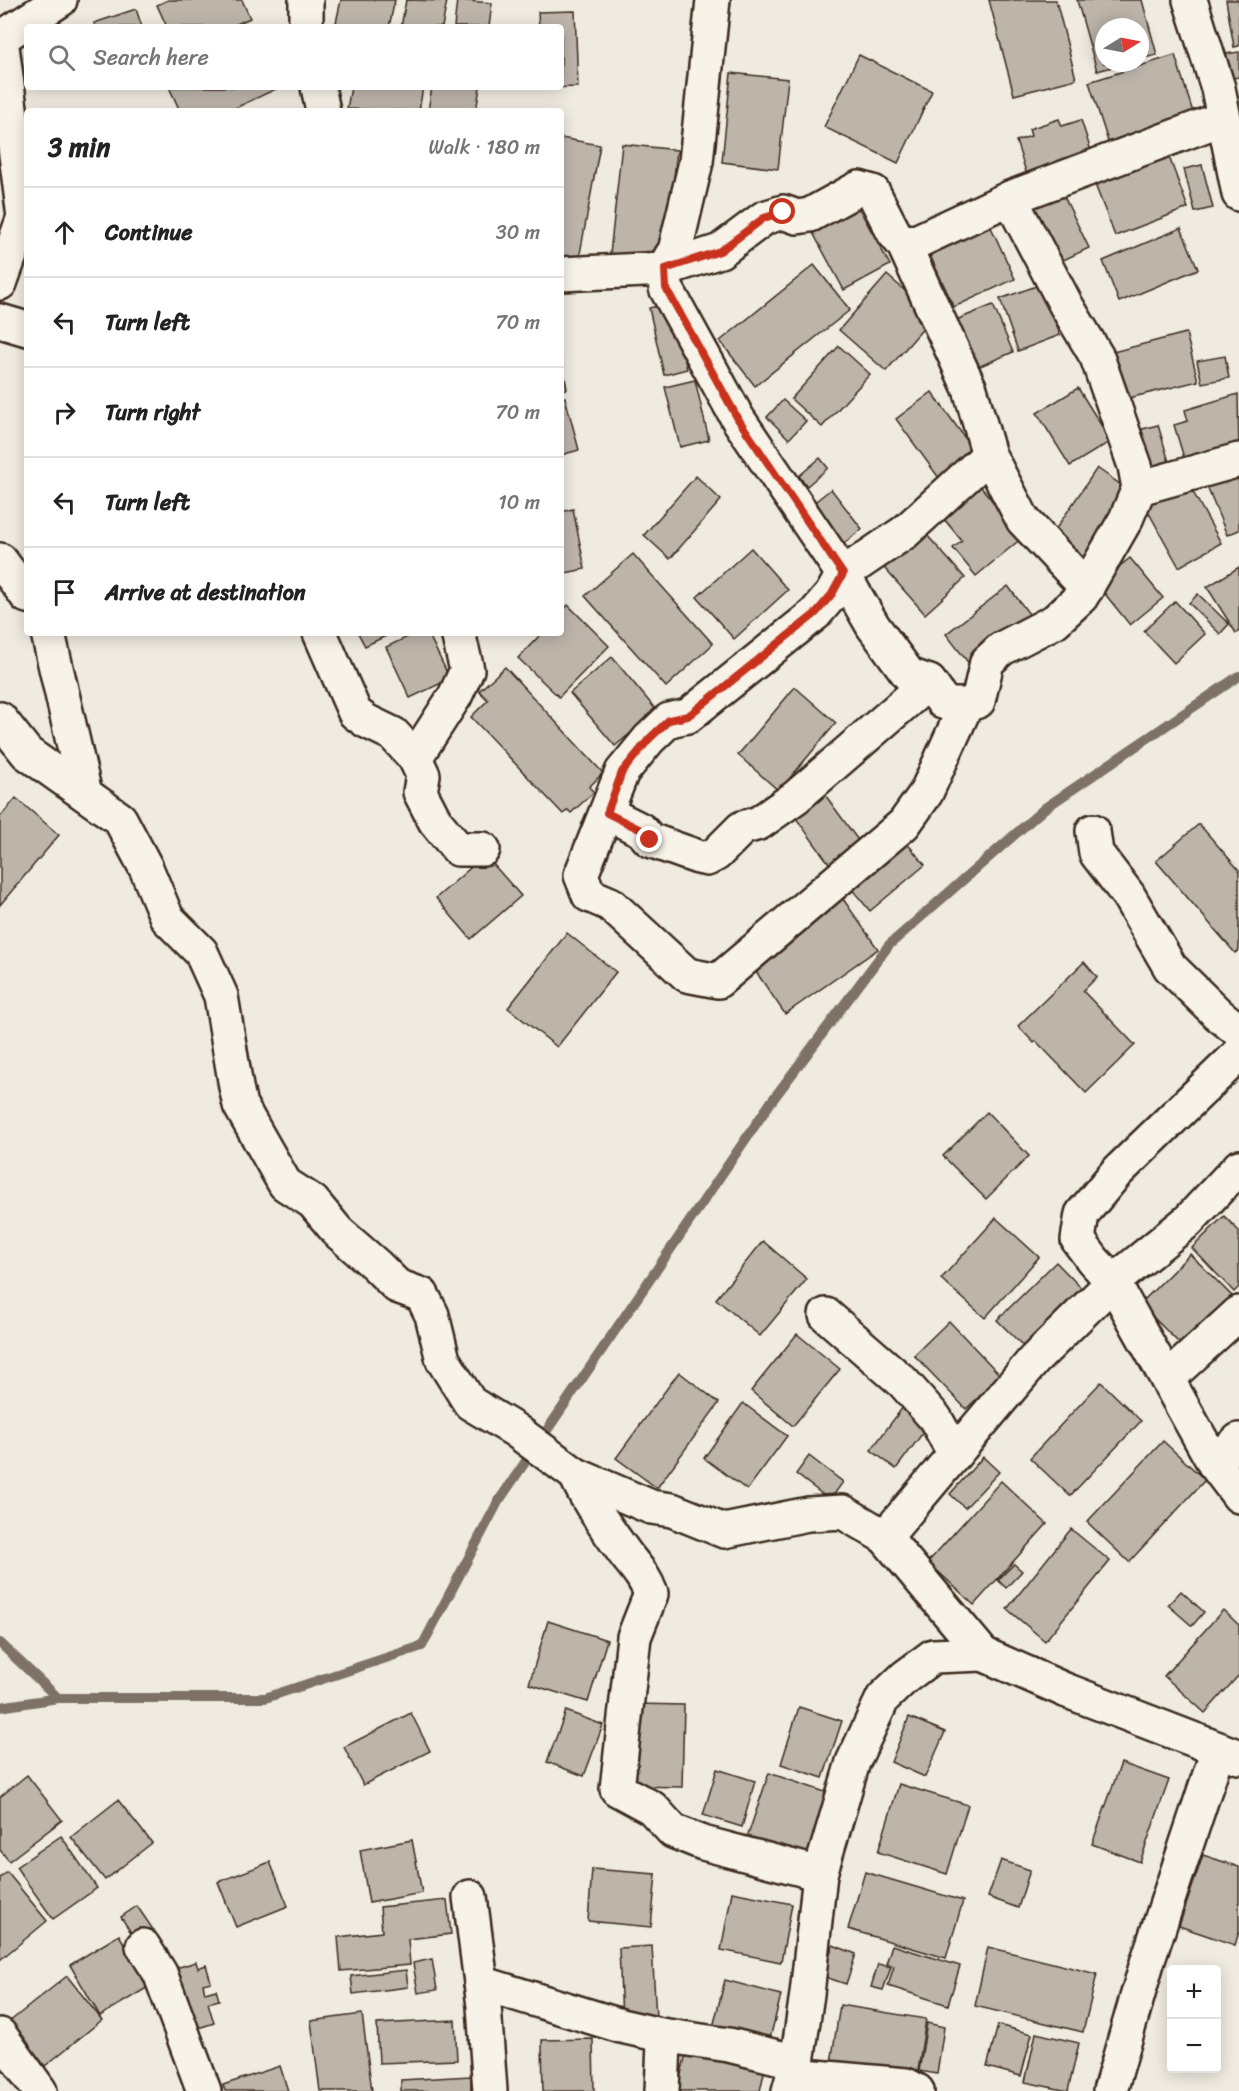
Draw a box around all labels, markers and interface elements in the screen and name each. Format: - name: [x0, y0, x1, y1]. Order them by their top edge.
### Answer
- north arrow: [1095, 18, 1149, 72]
- search box: [24, 24, 564, 90]
- text: Search here: [93, 38, 209, 77]
- icon: search: [45, 41, 78, 74]
- text: 3 min: [48, 124, 110, 170]
- text: Walk · 180 m: [429, 130, 540, 165]
- route start: [769, 198, 795, 224]
- text: Continue: [105, 213, 193, 252]
- text: 30 m: [496, 215, 540, 250]
- icon: ahead: [48, 216, 81, 249]
- text: Turn left: [105, 303, 190, 342]
- text: 70 m: [495, 305, 540, 340]
- icon: left: [48, 306, 81, 339]
- text: Turn right: [105, 393, 200, 432]
- text: 70 m: [495, 395, 540, 430]
- icon: right: [48, 396, 81, 429]
- text: Turn left: [105, 483, 190, 522]
- text: 10 m: [498, 485, 540, 520]
- icon: left: [48, 486, 81, 519]
- text: Arrive at destination: [105, 573, 306, 612]
- icon: arrive: [48, 576, 81, 609]
- route end: [636, 826, 662, 852]
- map controls: [1167, 1965, 1221, 2073]
- button: +: [1167, 1965, 1221, 2019]
- button: −: [1167, 2019, 1221, 2073]

